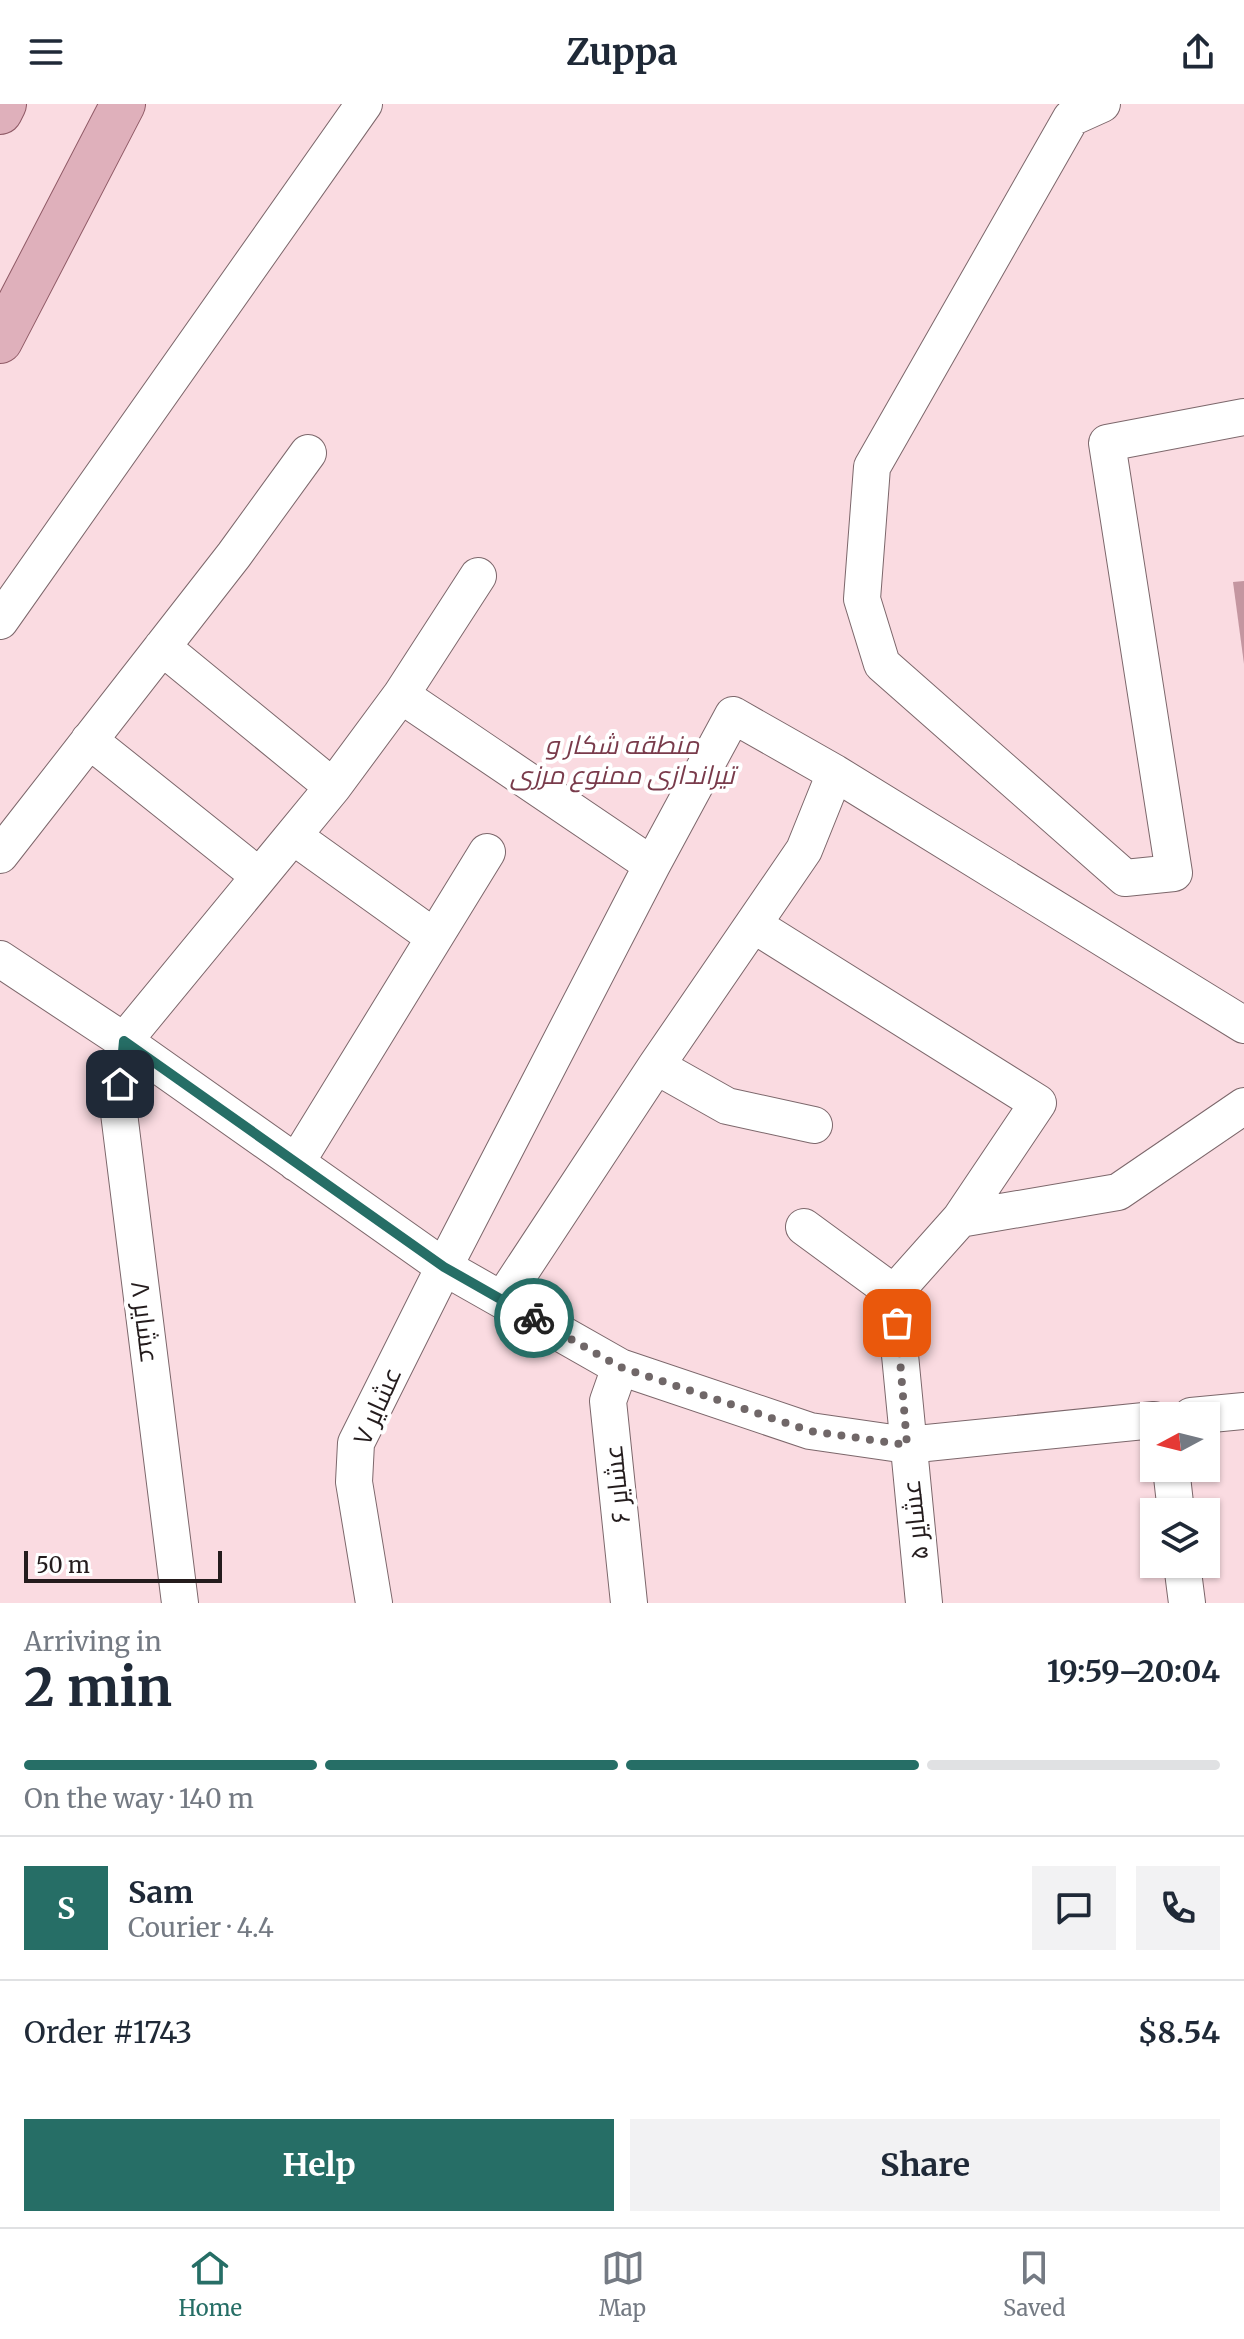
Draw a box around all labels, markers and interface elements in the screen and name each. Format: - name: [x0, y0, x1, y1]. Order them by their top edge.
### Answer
- icon: menu: [24, 30, 68, 74]
- text: Zuppa: [566, 30, 678, 75]
- icon: share: [1176, 30, 1220, 74]
- park label: منطقه شکار و تیراندازی ممنوع مرزی: [510, 728, 739, 793]
- pin: [86, 1050, 154, 1118]
- icon: home: [98, 1062, 142, 1106]
- courier: [494, 1278, 574, 1358]
- street label: عشایر ۸: [124, 1279, 167, 1365]
- pin: [863, 1289, 931, 1357]
- icon: bike: [512, 1296, 556, 1340]
- icon: bag: [875, 1301, 919, 1345]
- street label: عشایر ۷: [345, 1361, 408, 1450]
- north arrow: [1140, 1402, 1220, 1482]
- map controls: [1140, 1402, 1220, 1578]
- street label: عشایر ۶: [596, 1443, 637, 1525]
- street label: عشایر ۵: [894, 1478, 935, 1562]
- button: layers: [1140, 1498, 1220, 1578]
- scale bar: [24, 1547, 222, 1583]
- text: 50 m: [36, 1551, 90, 1579]
- text: Arriving in: [24, 1625, 162, 1658]
- text: 19:59–20:04: [1047, 1652, 1220, 1690]
- text: 2 min: [24, 1655, 172, 1720]
- text: On the way · 140 m: [24, 1782, 254, 1815]
- button: chat: [1032, 1866, 1116, 1950]
- button: phone: [1136, 1866, 1220, 1950]
- text: Sam: [128, 1873, 193, 1911]
- text: S: [57, 1889, 75, 1927]
- text: Courier · 4.4: [128, 1911, 274, 1944]
- text: Order #1743: [24, 2013, 192, 2051]
- text: $8.54: [1138, 2013, 1220, 2051]
- button: Help: [24, 2119, 614, 2211]
- button: Share: [630, 2119, 1220, 2211]
- tab: Home: [179, 2246, 242, 2322]
- tab: Map: [599, 2246, 646, 2322]
- tab: Saved: [1003, 2246, 1065, 2322]

